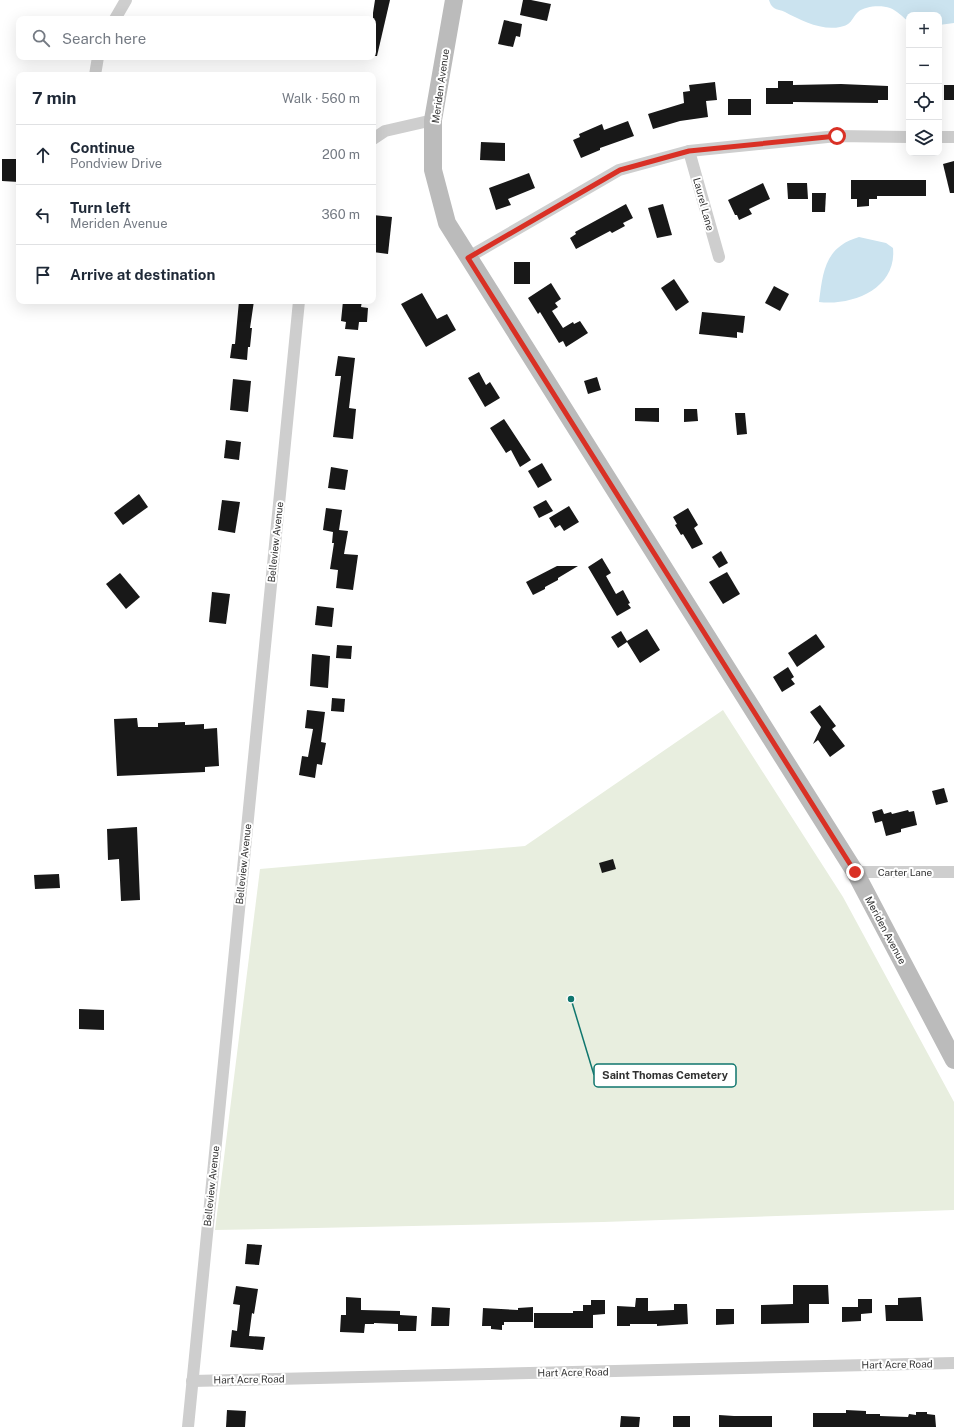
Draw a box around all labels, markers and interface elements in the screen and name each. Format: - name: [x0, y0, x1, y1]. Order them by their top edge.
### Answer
- map controls: [906, 12, 942, 156]
- button: +: [906, 12, 942, 48]
- search box: [16, 16, 376, 60]
- icon: search: [30, 27, 52, 49]
- text: Search here: [62, 30, 146, 47]
- street label: Meriden Avenue: [429, 48, 451, 124]
- button: −: [906, 48, 942, 84]
- button: locate: [906, 84, 942, 120]
- text: 7 min: [32, 88, 76, 108]
- text: Walk · 560 m: [282, 91, 360, 106]
- button: layers: [906, 120, 942, 156]
- route start: [828, 127, 846, 145]
- text: Continue: [70, 139, 135, 156]
- icon: ahead: [32, 144, 54, 166]
- text: 200 m: [322, 147, 360, 162]
- text: Pondview Drive: [70, 156, 162, 171]
- street label: Laurel Lane: [691, 176, 717, 232]
- text: Turn left: [70, 199, 131, 216]
- icon: left: [32, 204, 54, 226]
- text: 360 m: [322, 207, 360, 222]
- text: Meriden Avenue: [70, 216, 168, 231]
- icon: arrive: [32, 264, 54, 286]
- text: Arrive at destination: [70, 266, 215, 283]
- street label: Belleview Avenue: [265, 501, 285, 583]
- street label: Belleview Avenue: [233, 823, 253, 905]
- route end: [846, 863, 864, 881]
- street label: Carter Lane: [878, 866, 933, 878]
- street label: Meriden Avenue: [863, 894, 909, 966]
- callout: Saint Thomas Cemetery: [594, 1064, 736, 1087]
- text: Saint Thomas Cemetery: [602, 1069, 729, 1081]
- street label: Belleview Avenue: [201, 1145, 221, 1227]
- street label: Hart Acre Road: [861, 1357, 933, 1371]
- street label: Hart Acre Road: [537, 1365, 609, 1379]
- street label: Hart Acre Road: [213, 1372, 285, 1386]

